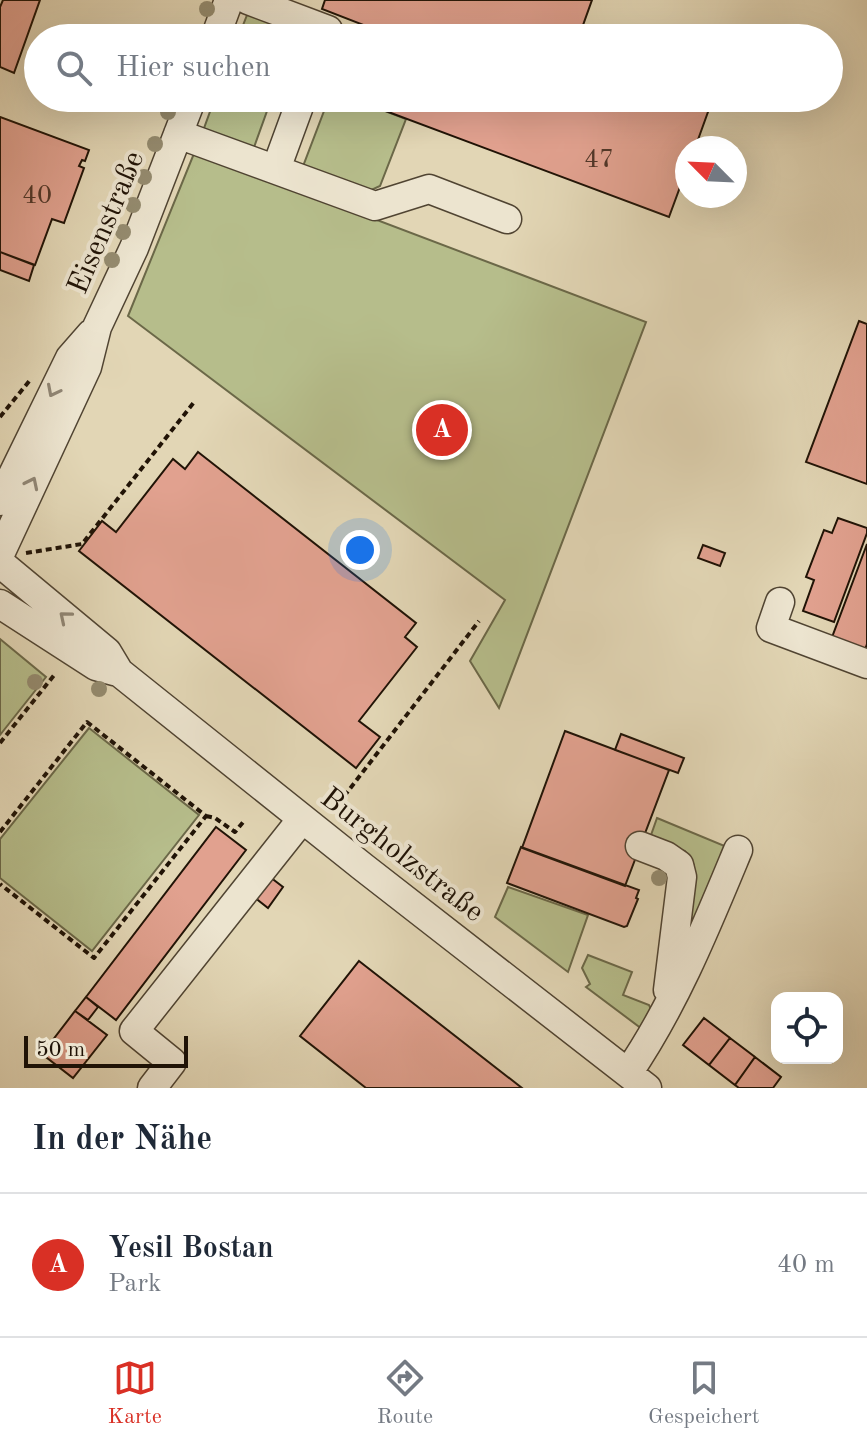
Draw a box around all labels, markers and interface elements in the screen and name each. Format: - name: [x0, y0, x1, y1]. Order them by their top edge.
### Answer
- search box: [24, 24, 843, 112]
- icon: search: [52, 46, 96, 90]
- text: Hier suchen: [116, 53, 271, 83]
- north arrow: [675, 136, 747, 208]
- street label: Eisenstraße: [63, 147, 150, 299]
- house number: 47: [584, 147, 614, 173]
- house number: 40: [22, 183, 52, 209]
- one-way arrow: [47, 382, 63, 397]
- pin: A: [416, 400, 468, 460]
- one-way arrow: [22, 477, 38, 492]
- your location: [340, 530, 380, 570]
- one-way arrow: [60, 612, 74, 627]
- street label: Burgholzstraße: [315, 783, 489, 928]
- map controls: [771, 992, 843, 1064]
- button: locate: [771, 992, 843, 1064]
- scale bar: [24, 1032, 188, 1068]
- text: 50 m: [36, 1039, 85, 1061]
- text: In der Nähe: [32, 1123, 212, 1157]
- text: Yesil Bostan: [108, 1234, 274, 1264]
- text: A: [48, 1252, 68, 1278]
- text: 40 m: [777, 1252, 835, 1278]
- text: Park: [108, 1271, 162, 1297]
- tab: Karte: [108, 1356, 162, 1431]
- tab: Route: [377, 1356, 433, 1431]
- tab: Gespeichert: [648, 1356, 759, 1431]

